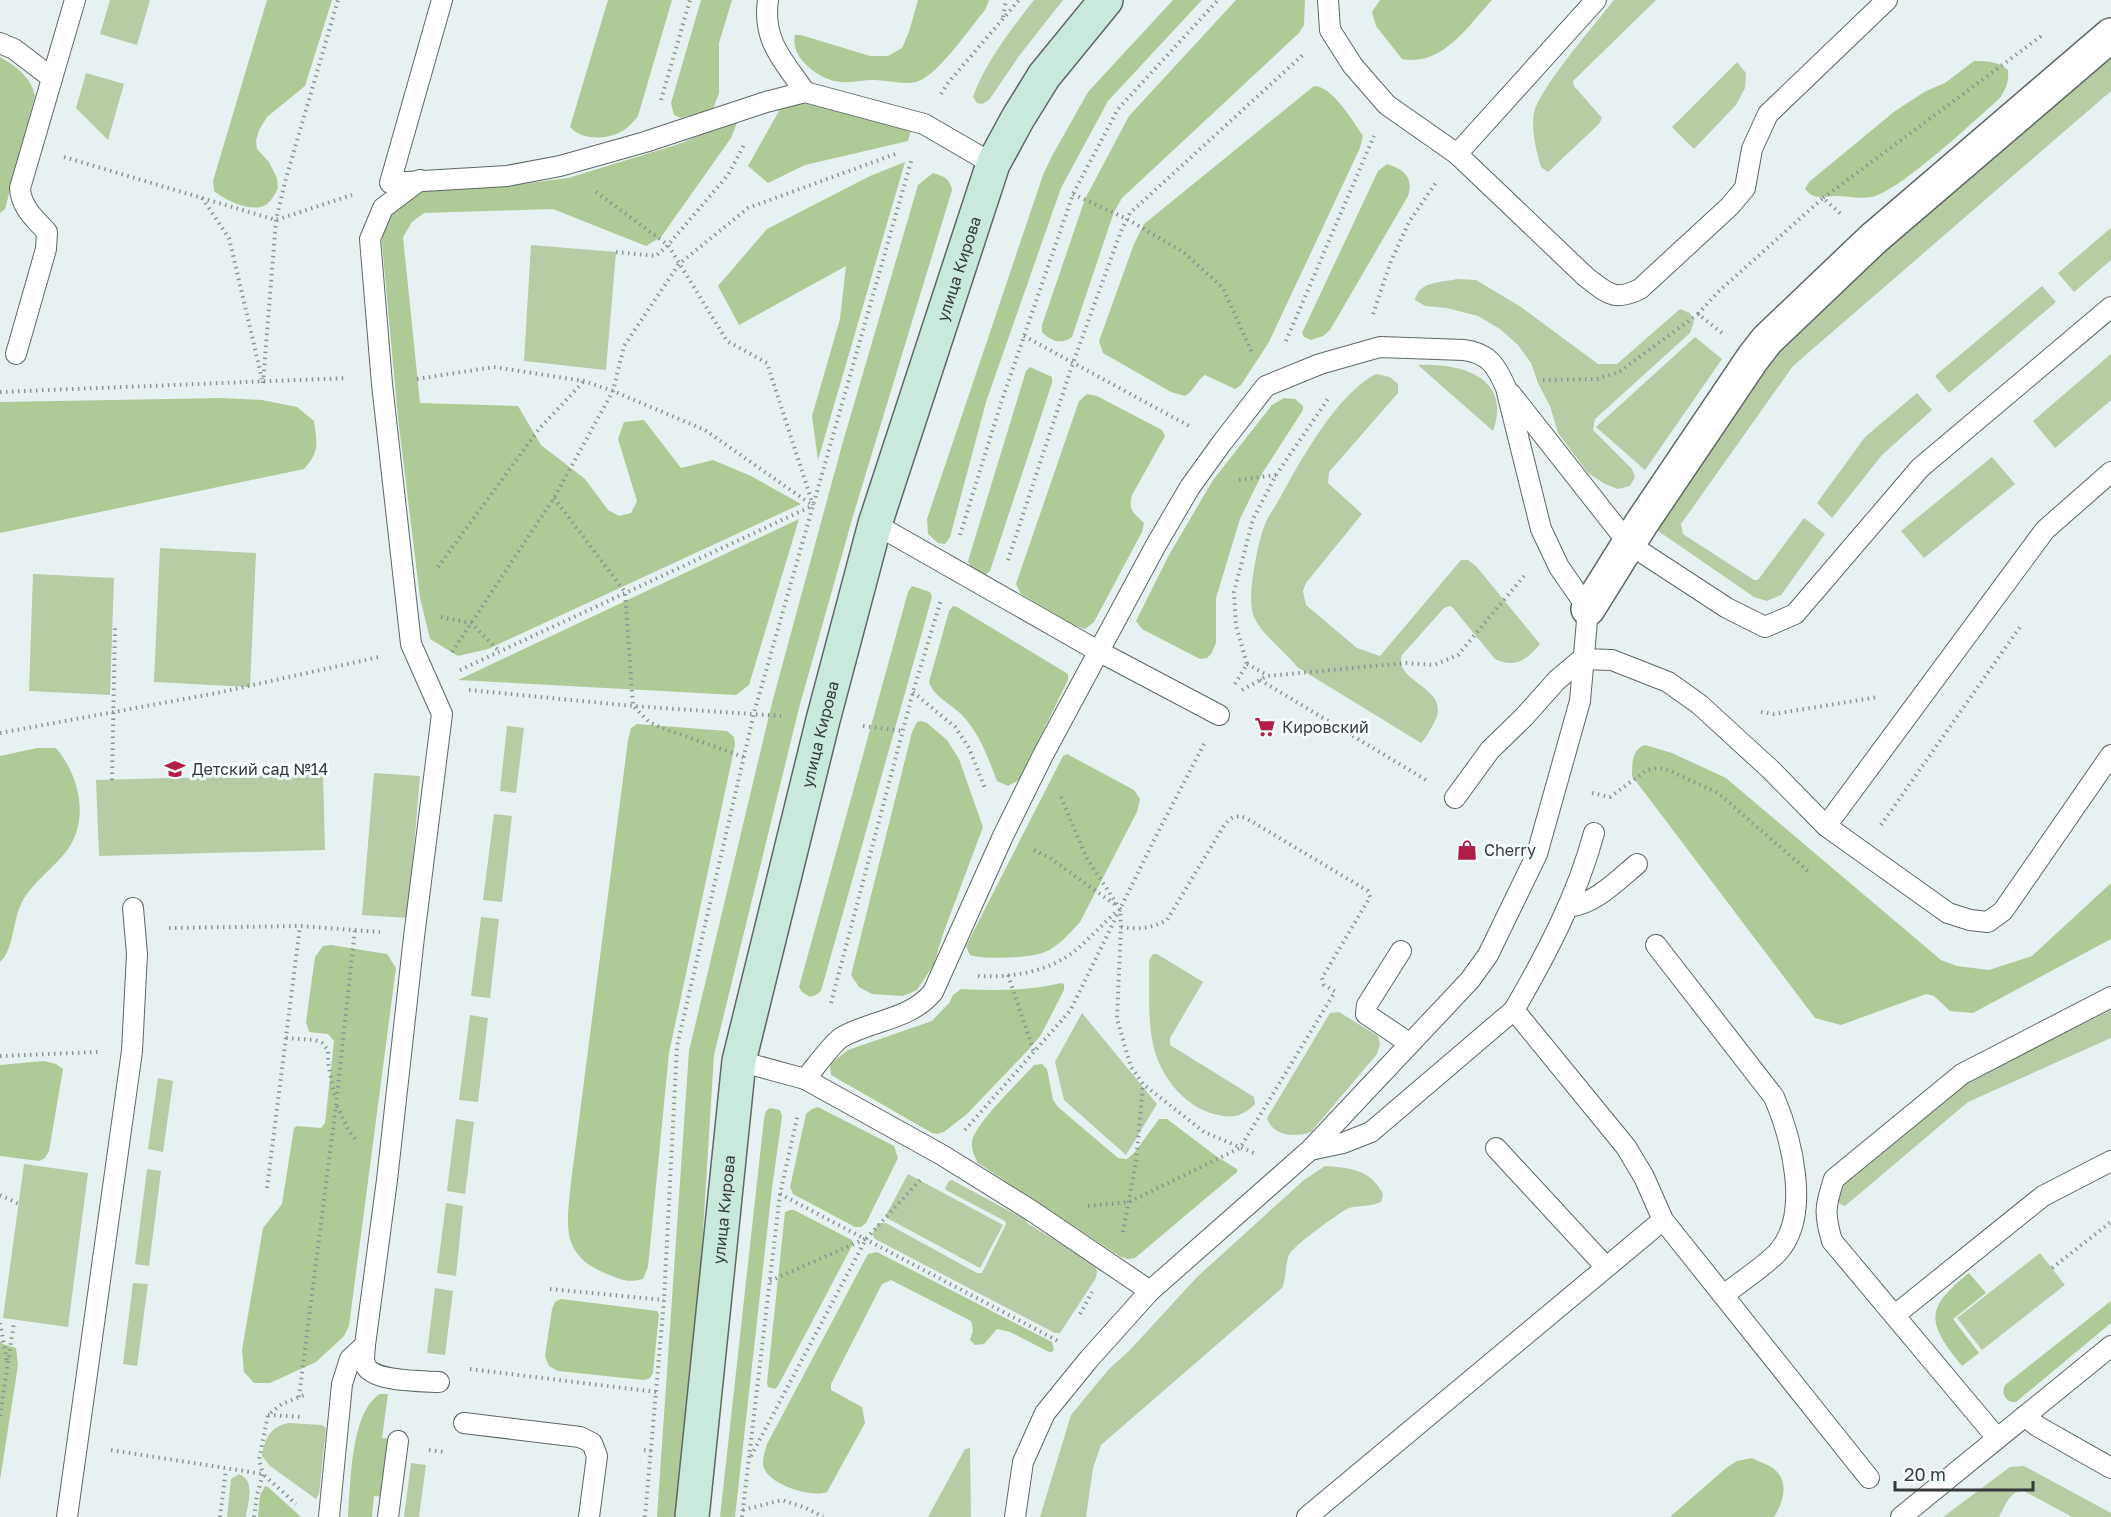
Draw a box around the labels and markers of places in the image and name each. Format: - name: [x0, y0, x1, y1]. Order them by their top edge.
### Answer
- supermarket icon: Кировский: [1253, 715, 1277, 739]
- place label: Кировский: [1282, 717, 1369, 737]
- school or university icon: Детский сад №14: [163, 757, 187, 781]
- place label: Детский сад №14: [192, 759, 328, 779]
- shop icon: Cherry: [1455, 838, 1479, 862]
- place label: Cherry: [1484, 840, 1536, 860]

